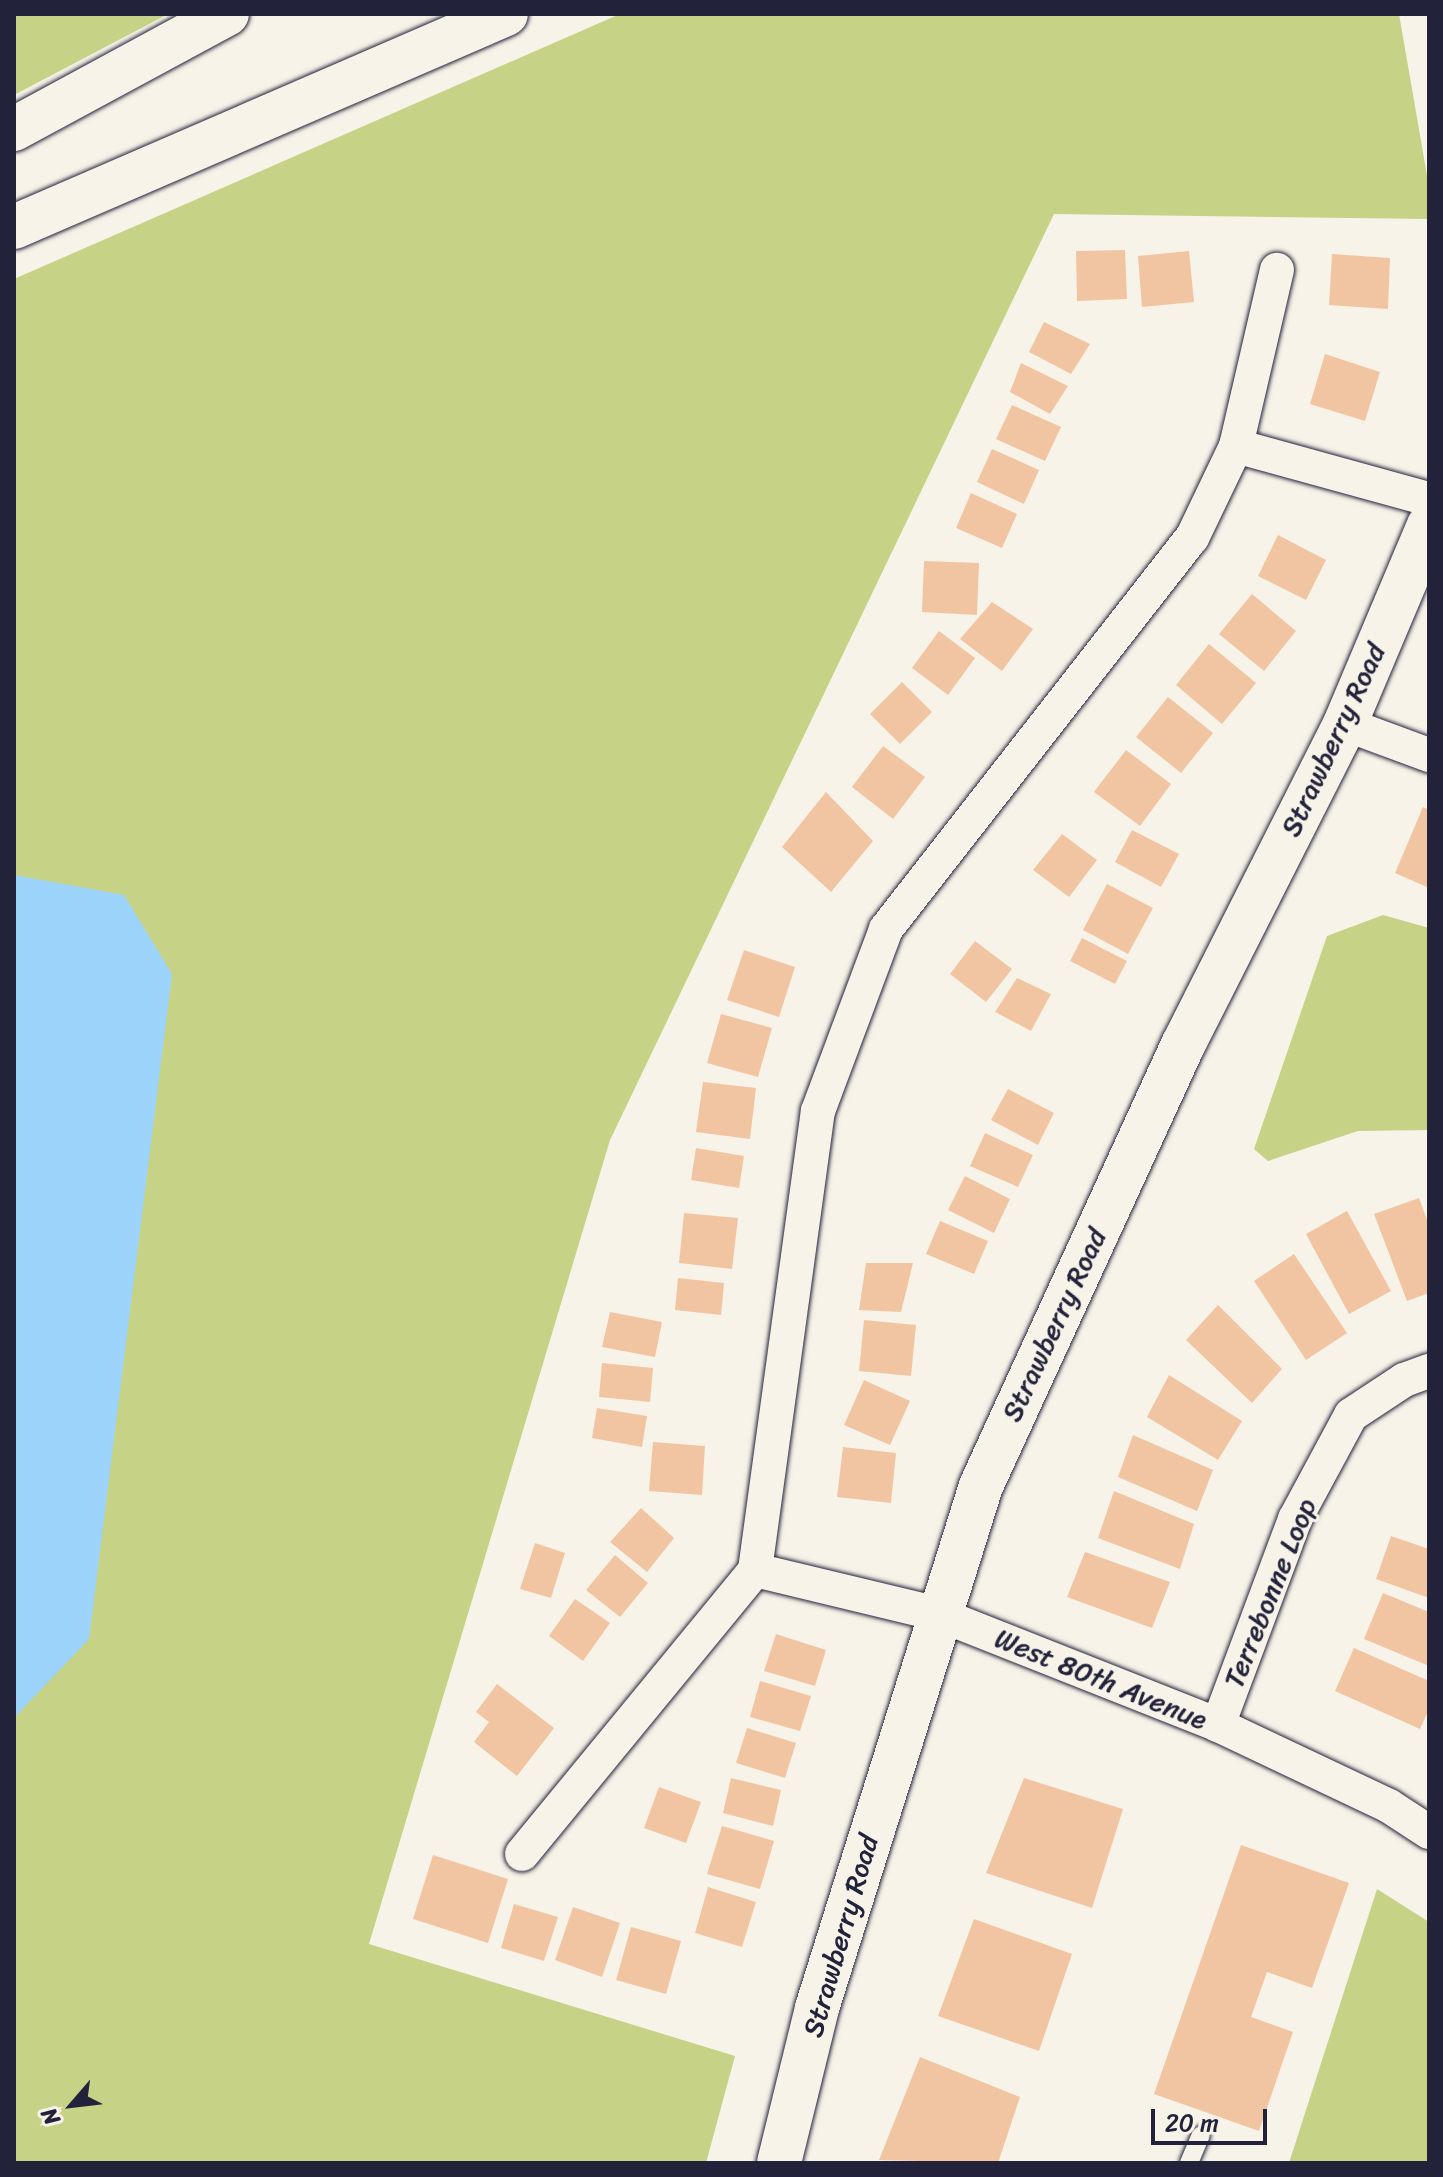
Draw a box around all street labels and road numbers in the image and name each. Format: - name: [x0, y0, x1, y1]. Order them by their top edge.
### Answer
- street label: Strawberry Road: [1274, 638, 1392, 842]
- street label: Strawberry Road: [995, 1223, 1113, 1427]
- street label: Terrebonne Loop: [1217, 1493, 1323, 1693]
- street label: West 80th Avenue: [990, 1621, 1212, 1737]
- street label: Strawberry Road: [796, 1831, 886, 2041]

